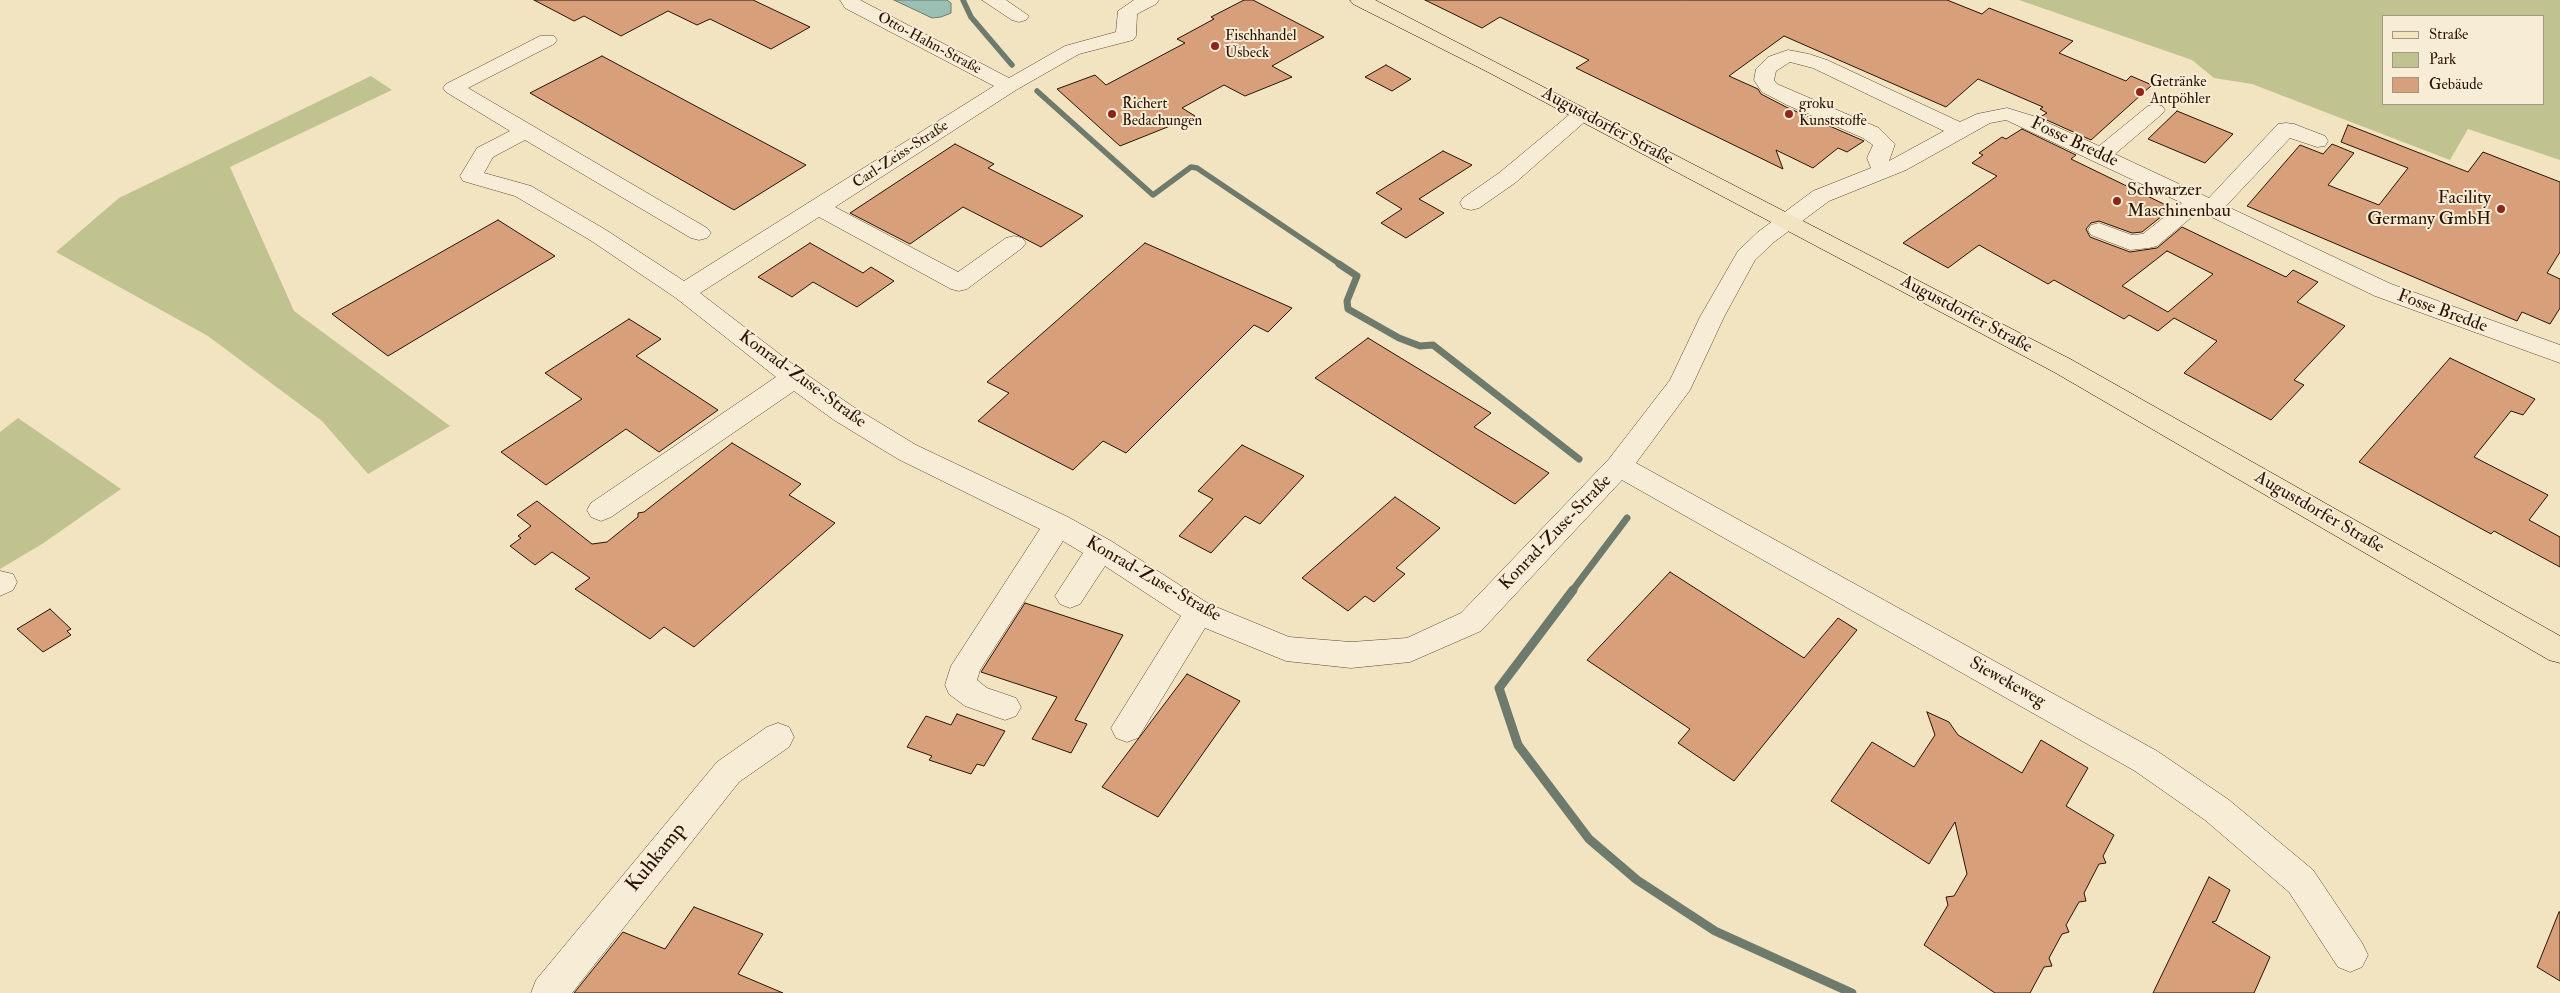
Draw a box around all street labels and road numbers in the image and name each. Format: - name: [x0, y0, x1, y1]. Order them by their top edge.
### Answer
- street label: Otto-Hahn-Straße: [874, 9, 984, 79]
- street label: Augustdorfer Straße: [1537, 83, 1677, 171]
- street label: Fosse Bredde: [2027, 113, 2121, 173]
- street label: Carl-Zeiss-Straße: [850, 117, 952, 193]
- street label: Augustdorfer Straße: [1896, 271, 2036, 359]
- street label: Fosse Bredde: [2394, 286, 2490, 338]
- street label: Konrad-Zuse-Straße: [734, 327, 870, 433]
- street label: Augustdorfer Straße: [2250, 467, 2388, 559]
- street label: Konrad-Zuse-Straße: [1495, 471, 1617, 595]
- street label: Konrad-Zuse-Straße: [1082, 533, 1224, 627]
- street label: Siewekeweg: [1965, 653, 2049, 713]
- street label: Kuhkamp: [622, 818, 692, 898]

